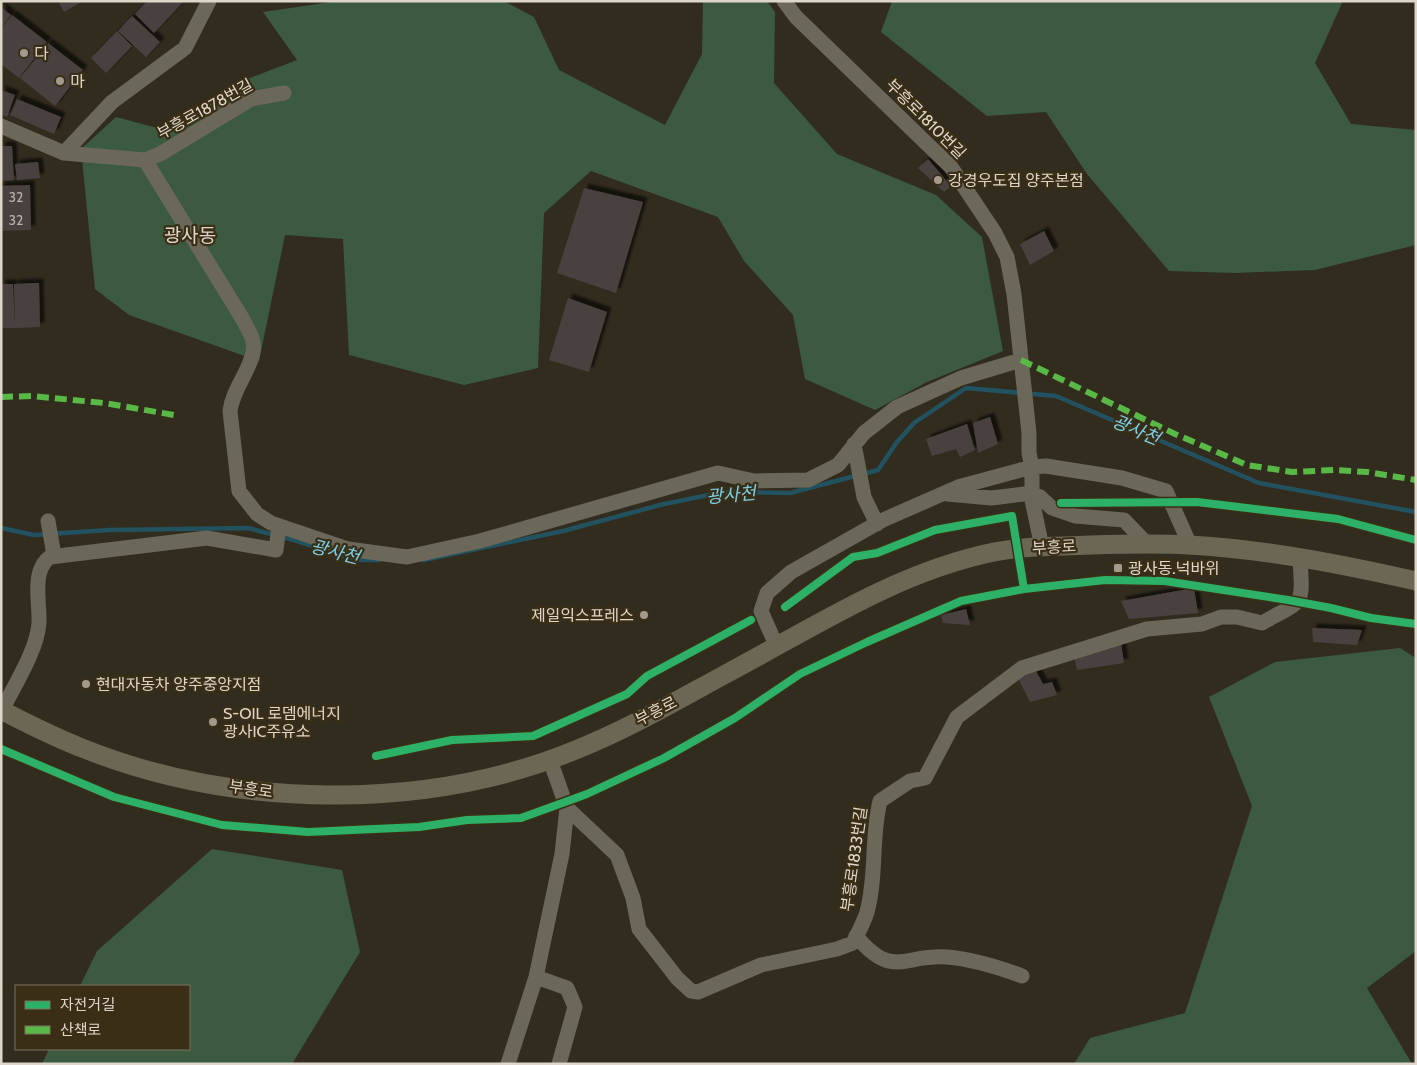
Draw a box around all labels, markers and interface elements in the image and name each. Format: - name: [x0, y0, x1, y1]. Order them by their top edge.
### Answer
- place label: 다: [34, 44, 49, 63]
- marker: 다: [18, 47, 30, 59]
- place label: 마: [70, 72, 85, 91]
- marker: 마: [54, 75, 66, 87]
- street label: 부흥로1878번길: [154, 75, 256, 143]
- street label: 부흥로1810번길: [882, 75, 970, 163]
- place label: 강경우도집 양주본점: [948, 171, 1084, 190]
- marker: 강경우도집 양주본점: [932, 174, 944, 186]
- house number: 32: [9, 188, 23, 206]
- house number: 32: [9, 211, 23, 229]
- district label: 광사동: [164, 224, 216, 247]
- water label: 광사천: [1109, 410, 1165, 451]
- water label: 광사천: [705, 482, 759, 508]
- water label: 광사천: [308, 535, 364, 569]
- street label: 부흥로: [1031, 536, 1077, 558]
- place label: 광사동.넉바위: [1128, 559, 1220, 578]
- marker: 광사동.넉바위: [1112, 562, 1124, 574]
- place label: 제일익스프레스: [531, 606, 634, 625]
- marker: 제일익스프레스: [638, 609, 650, 621]
- place label: 현대자동차 양주중앙지점: [96, 675, 262, 694]
- marker: 현대자동차 양주중앙지점: [80, 678, 92, 690]
- street label: 부흥로: [632, 692, 680, 729]
- place label: S-OIL 로뎀에너지 광사IC주유소: [223, 704, 341, 741]
- marker: S-OIL 로뎀에너지 광사IC주유소: [207, 716, 219, 728]
- street label: 부흥로: [228, 777, 274, 802]
- street label: 부흥로1833번길: [837, 805, 871, 913]
- legend: [15, 985, 190, 1050]
- text: 자전거길: [60, 996, 115, 1014]
- text: 산책로: [60, 1021, 101, 1039]

